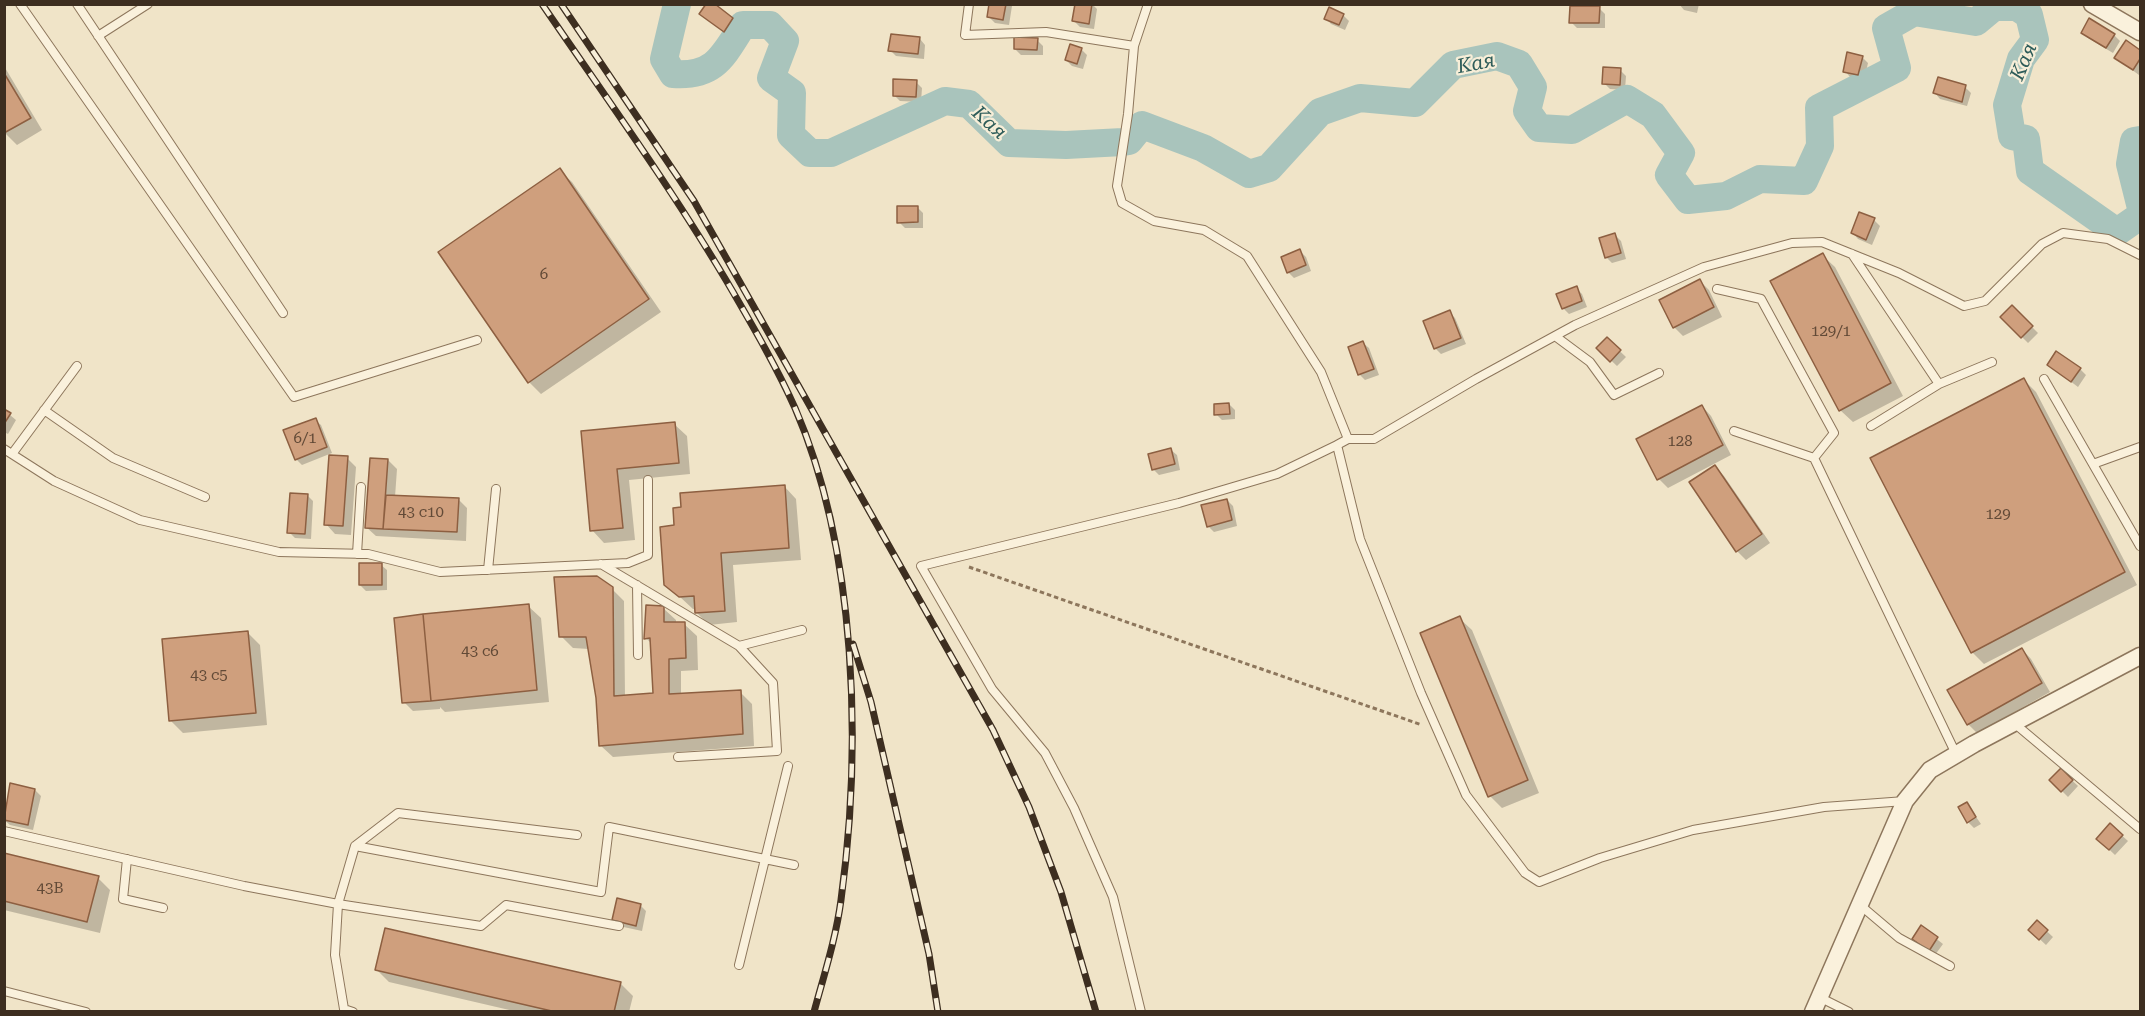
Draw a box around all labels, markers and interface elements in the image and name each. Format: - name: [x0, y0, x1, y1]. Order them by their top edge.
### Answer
- water label: Кая: [2006, 40, 2042, 84]
- water label: Кая: [1455, 49, 1497, 79]
- water label: Кая: [967, 101, 1011, 145]
- house number: 6: [540, 266, 548, 284]
- house number: 129/1: [1811, 323, 1851, 341]
- house number: 6/1: [293, 430, 317, 448]
- house number: 128: [1667, 433, 1693, 451]
- house number: 43 с10: [398, 504, 444, 522]
- house number: 129: [1985, 506, 2011, 524]
- house number: 43 с6: [461, 643, 499, 661]
- house number: 43 с5: [190, 667, 228, 685]
- house number: 43В: [37, 880, 63, 898]

